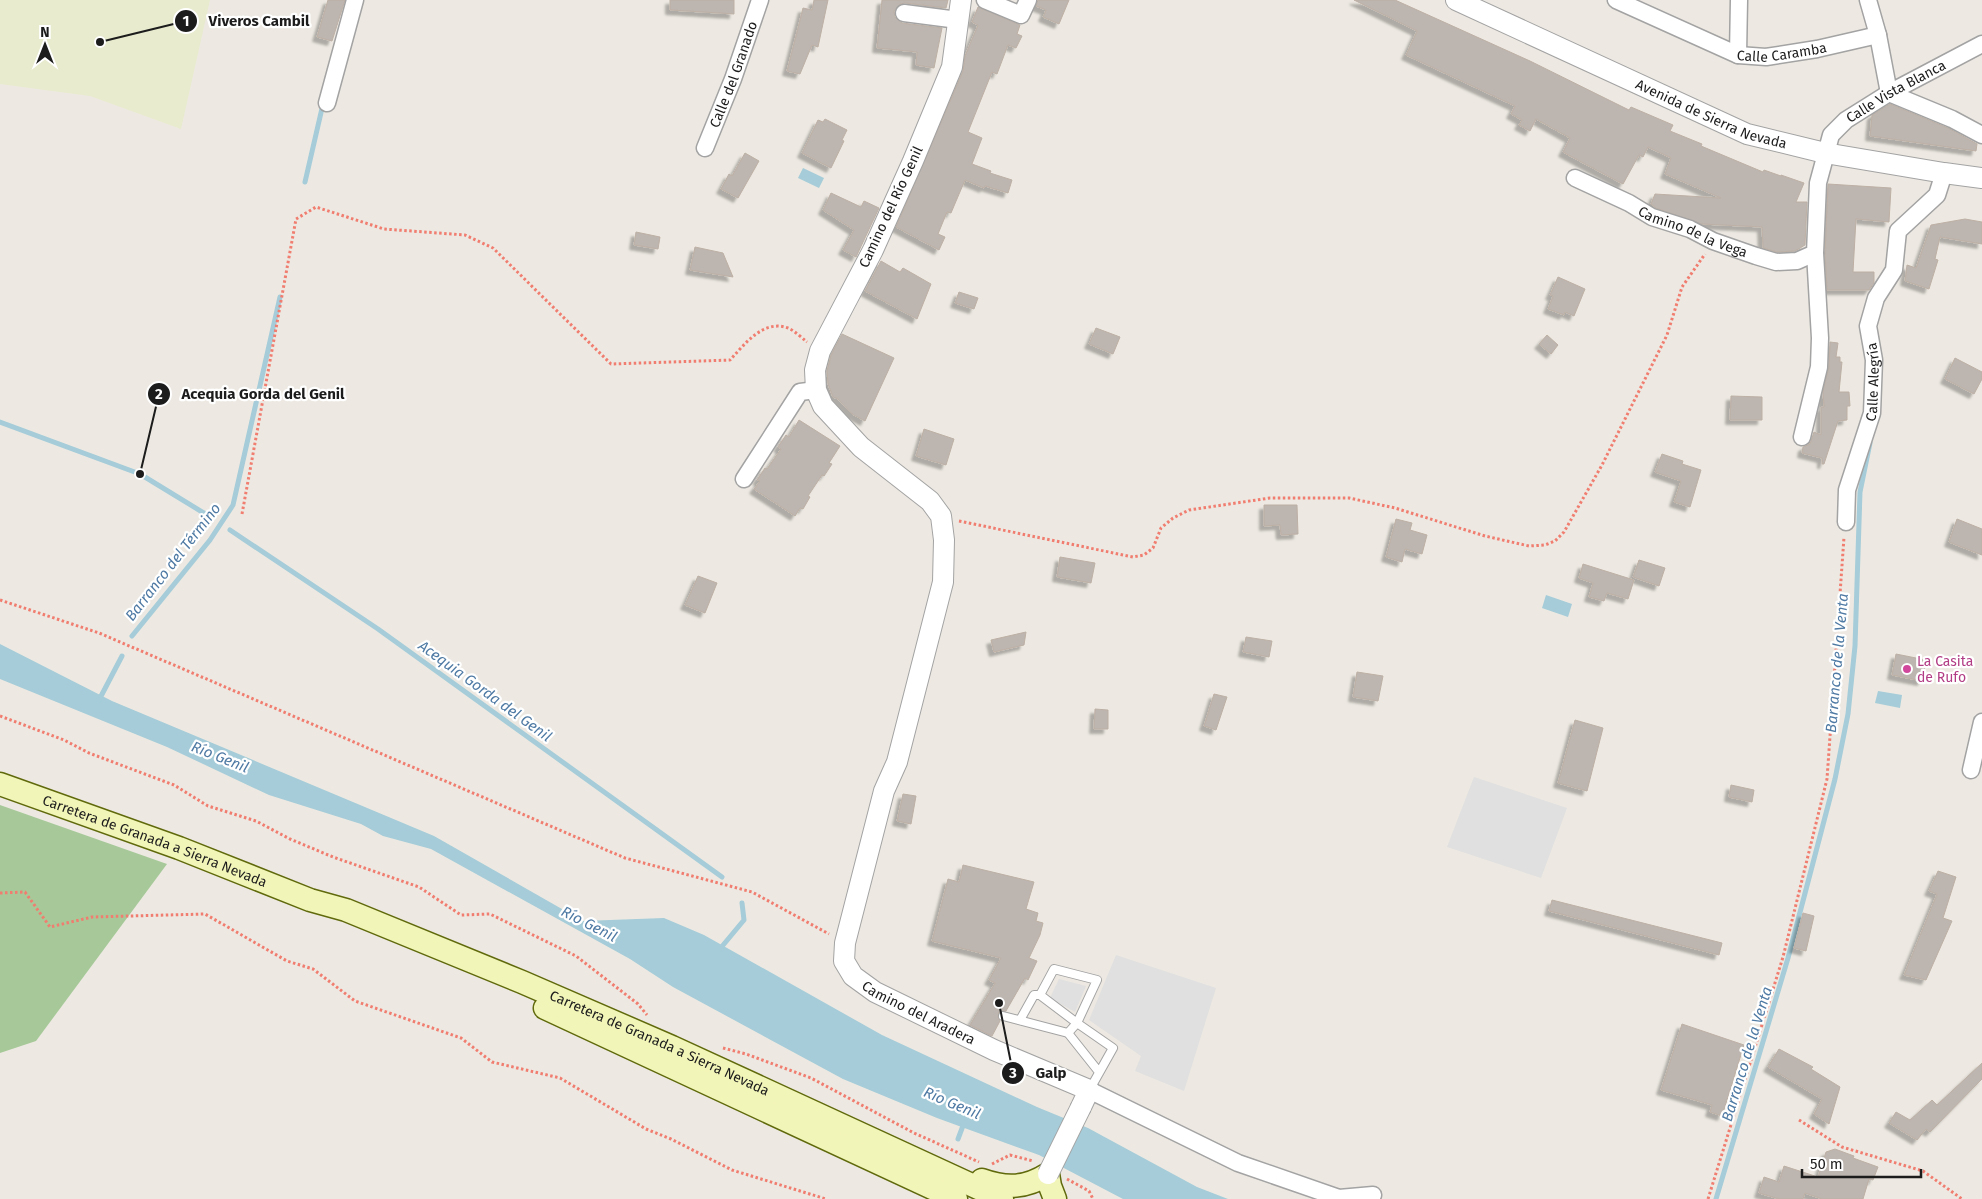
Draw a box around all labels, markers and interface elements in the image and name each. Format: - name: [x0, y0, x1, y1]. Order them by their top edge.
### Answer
- callout: Viveros Cambil: [174, 6, 319, 36]
- text: 1: [183, 12, 189, 30]
- text: Viveros Cambil: [208, 12, 310, 30]
- street label: Calle del Granado: [706, 19, 761, 130]
- north arrow: [20, 20, 70, 70]
- text: N: [40, 24, 50, 41]
- street label: Calle Caramba: [1736, 39, 1828, 66]
- street label: Calle Vista Blanca: [1843, 56, 1949, 126]
- street label: Avenida de Sierra Nevada: [1633, 75, 1789, 152]
- street label: Camino del Río Genil: [855, 144, 927, 270]
- street label: Camino de la Vega: [1635, 202, 1750, 261]
- street label: Calle Alegría: [1861, 341, 1883, 424]
- callout: Acequia Gorda del Genil: [146, 379, 354, 409]
- text: 2: [155, 385, 163, 403]
- text: Acequia Gorda del Genil: [181, 385, 345, 403]
- water label: Barranco del Término: [121, 500, 225, 624]
- water label: Barranco de la Venta: [1822, 592, 1852, 734]
- water label: Acequia Gorda del Genil: [414, 636, 555, 745]
- place label: La Casita de Rufo: [1917, 653, 1973, 686]
- marker: La Casita de Rufo: [1901, 663, 1913, 675]
- water label: Río Genil: [189, 737, 251, 777]
- street label: Carretera de Granada a Sierra Nevada: [40, 791, 270, 891]
- water label: Río Genil: [558, 902, 620, 946]
- street label: Camino del Aradera: [859, 977, 978, 1048]
- water label: Barranco de la Venta: [1718, 984, 1776, 1124]
- street label: Carretera de Granada a Sierra Nevada: [547, 987, 772, 1099]
- callout: Galp: [1000, 1058, 1077, 1088]
- text: 3: [1008, 1064, 1017, 1082]
- text: Galp: [1035, 1064, 1067, 1082]
- water label: Río Genil: [921, 1083, 983, 1123]
- scale bar: [1802, 1146, 1921, 1178]
- text: 50 m: [1810, 1155, 1843, 1173]

